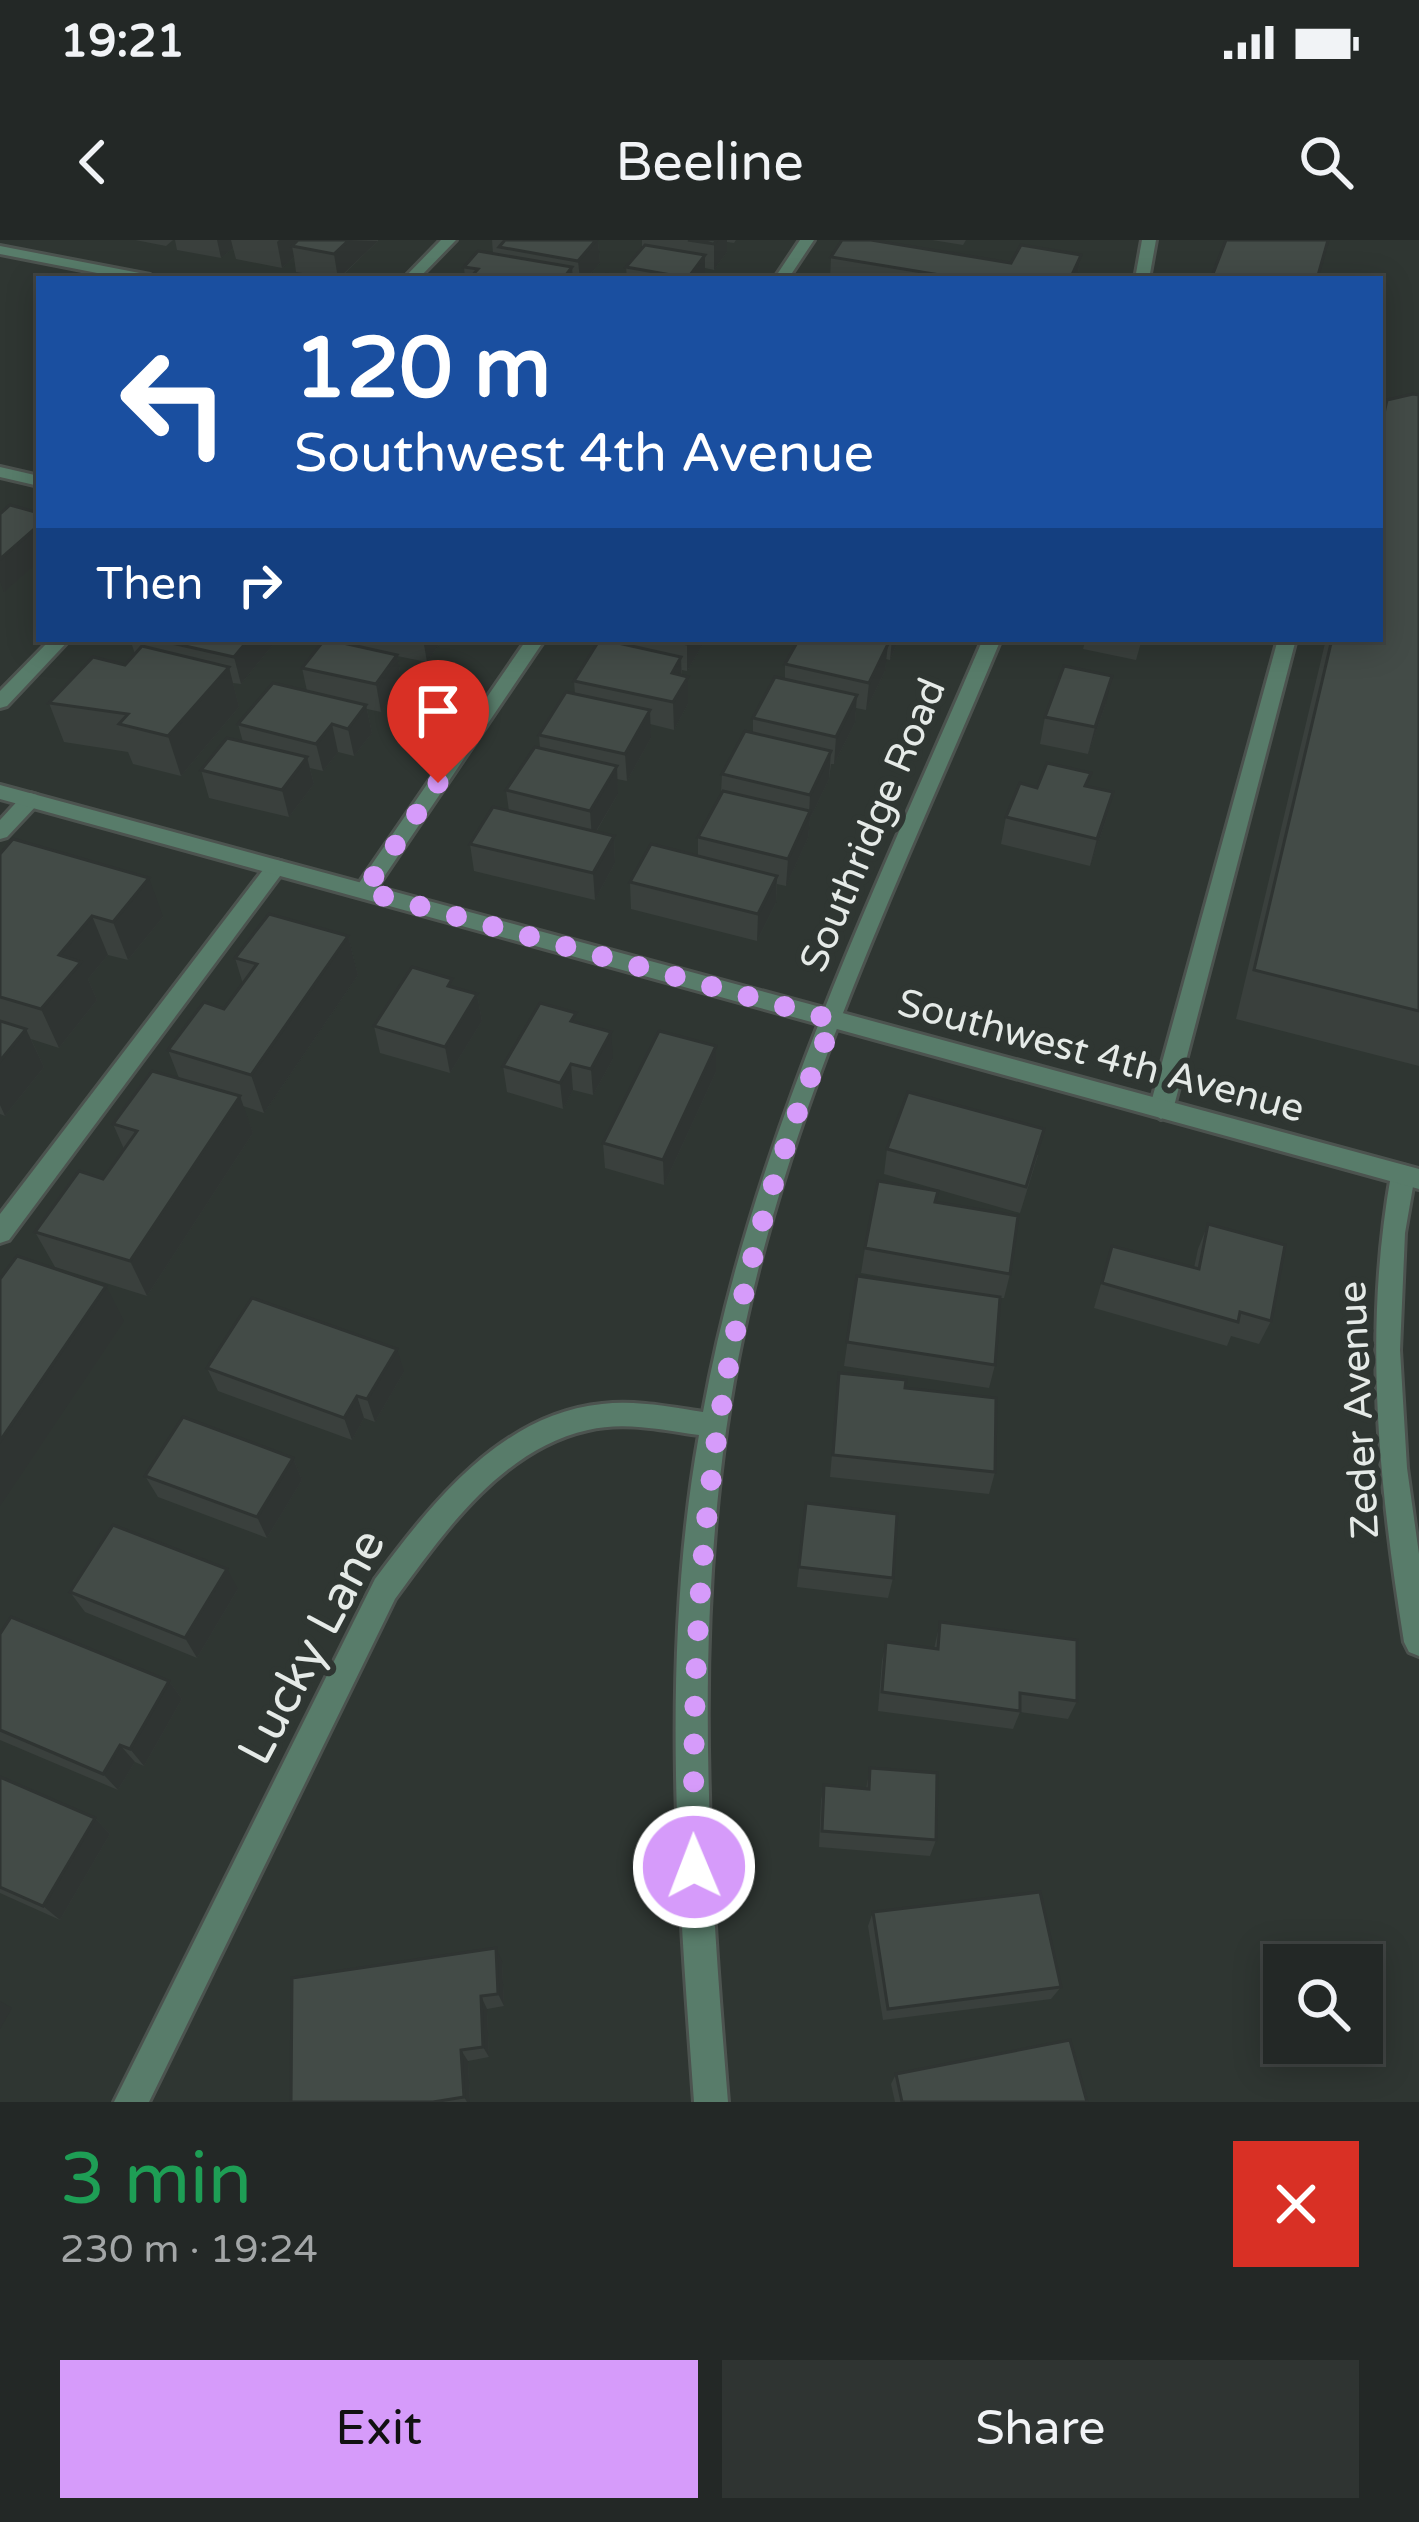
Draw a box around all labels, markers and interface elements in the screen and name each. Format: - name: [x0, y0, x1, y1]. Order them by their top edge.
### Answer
- text: 19:21: [60, 15, 185, 69]
- icon: back: [60, 129, 126, 195]
- icon: search: [1293, 129, 1359, 195]
- text: Beeline: [615, 130, 804, 195]
- text: 120 m: [294, 319, 551, 420]
- icon: left: [96, 324, 252, 480]
- text: Southwest 4th Avenue: [294, 421, 874, 486]
- icon: right: [227, 552, 293, 618]
- text: Then: [96, 558, 203, 612]
- pin: [387, 660, 489, 783]
- street label: Southridge Road: [790, 671, 956, 979]
- icon: arrive: [405, 678, 471, 744]
- street label: Southwest 4th Avenue: [893, 979, 1309, 1133]
- street label: Zeder Avenue: [1329, 1280, 1389, 1540]
- street label: Lucky Lane: [226, 1520, 398, 1774]
- position arrow: [631, 1804, 757, 1930]
- map controls: [1263, 1944, 1383, 2064]
- button: search: [1263, 1944, 1383, 2064]
- text: 3 min: [60, 2137, 252, 2224]
- button: close: [1233, 2141, 1359, 2267]
- text: 230 m · 19:24: [60, 2226, 318, 2273]
- button: Exit: [60, 2360, 698, 2498]
- button: Share: [722, 2360, 1359, 2498]

